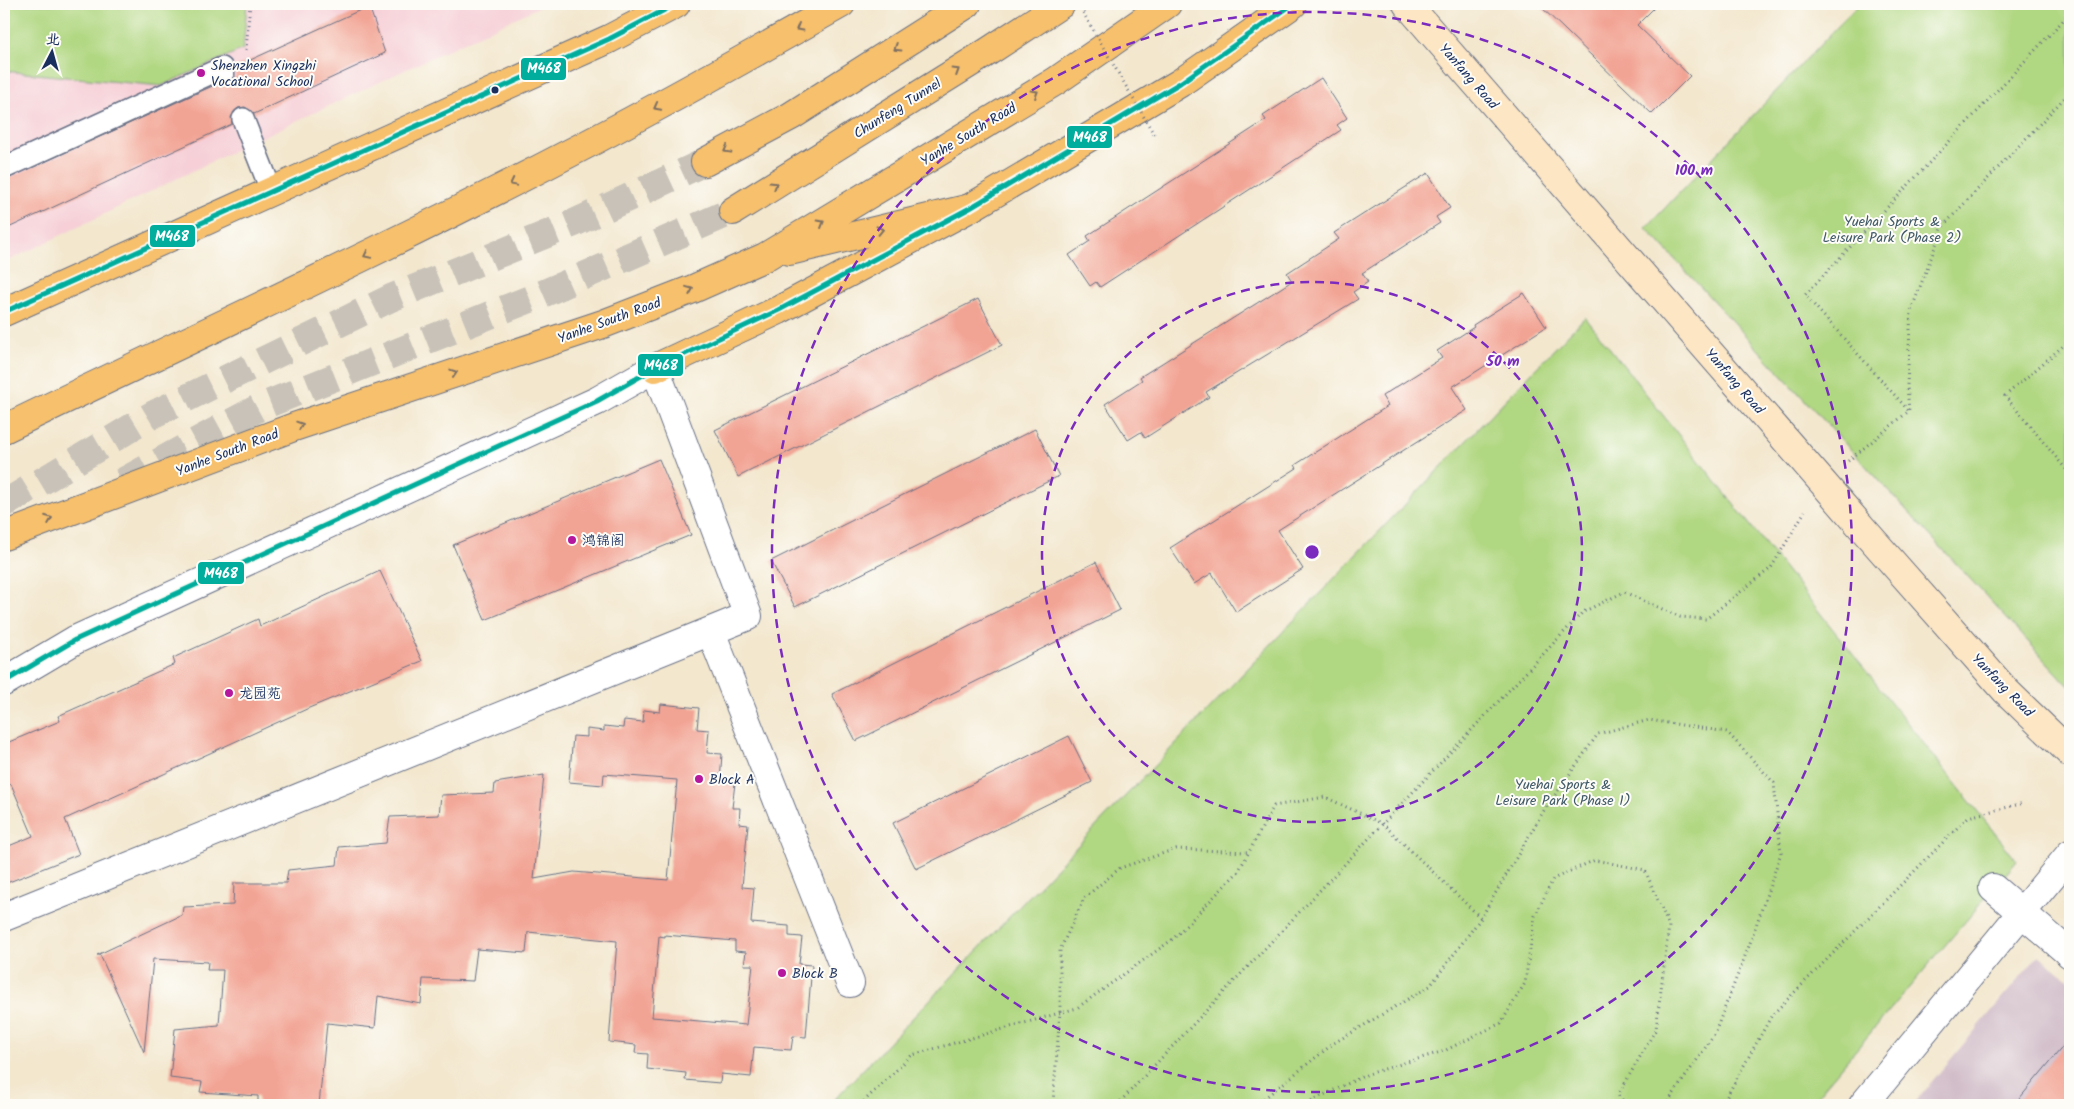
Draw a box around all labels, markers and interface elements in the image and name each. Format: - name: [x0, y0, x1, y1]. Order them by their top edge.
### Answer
- one-way arrow: [795, 21, 804, 31]
- north arrow: [28, 28, 78, 78]
- text: 北: [45, 28, 61, 52]
- street label: Yanfang Road: [1433, 39, 1504, 115]
- one-way arrow: [893, 42, 902, 52]
- place label: Shenzhen Xingzhi Vocational School: [211, 55, 317, 93]
- line badge: M468: [520, 57, 567, 81]
- text: M468: [527, 58, 562, 80]
- marker: Shenzhen Xingzhi Vocational School: [195, 67, 207, 79]
- one-way arrow: [951, 68, 960, 78]
- street label: Chunfeng Tunnel: [849, 73, 946, 145]
- unlabelled marker: [490, 85, 500, 95]
- one-way arrow: [1030, 90, 1039, 100]
- street label: Yanhe South Road: [916, 97, 1022, 172]
- one-way arrow: [653, 101, 662, 111]
- line badge: M468: [1066, 125, 1113, 149]
- text: M468: [1073, 127, 1108, 149]
- one-way arrow: [724, 144, 733, 154]
- text: 100 m: [1675, 159, 1713, 183]
- one-way arrow: [509, 176, 518, 187]
- one-way arrow: [768, 182, 777, 191]
- park label: Yuehai Sports & Leisure Park (Phase 2): [1822, 211, 1962, 249]
- one-way arrow: [816, 219, 825, 229]
- line badge: M468: [149, 224, 196, 248]
- one-way arrow: [876, 225, 885, 236]
- text: M468: [155, 226, 190, 248]
- one-way arrow: [363, 249, 372, 259]
- one-way arrow: [685, 286, 694, 297]
- street label: Yanhe South Road: [555, 292, 665, 350]
- street label: Yanfang Road: [1699, 344, 1770, 420]
- text: 50 m: [1485, 350, 1520, 374]
- line badge: M468: [637, 353, 684, 377]
- text: M468: [644, 355, 679, 377]
- one-way arrow: [449, 369, 458, 379]
- one-way arrow: [295, 421, 304, 431]
- street label: Yanhe South Road: [173, 423, 283, 483]
- one-way arrow: [45, 515, 53, 525]
- place label: 鸿锦阁: [582, 530, 624, 552]
- marker: 鸿锦阁: [566, 534, 578, 546]
- centre of rings: [1303, 543, 1321, 561]
- line badge: M468: [197, 561, 245, 585]
- text: M468: [204, 563, 239, 585]
- street label: Yanfang Road: [1966, 649, 2039, 723]
- place label: 龙园苑: [239, 683, 281, 705]
- marker: 龙园苑: [223, 687, 235, 699]
- place label: Block A: [709, 769, 755, 791]
- marker: Block A: [693, 773, 705, 785]
- park label: Yuehai Sports & Leisure Park (Phase 1): [1495, 774, 1631, 812]
- place label: Block B: [792, 963, 838, 985]
- marker: Block B: [776, 967, 788, 979]

